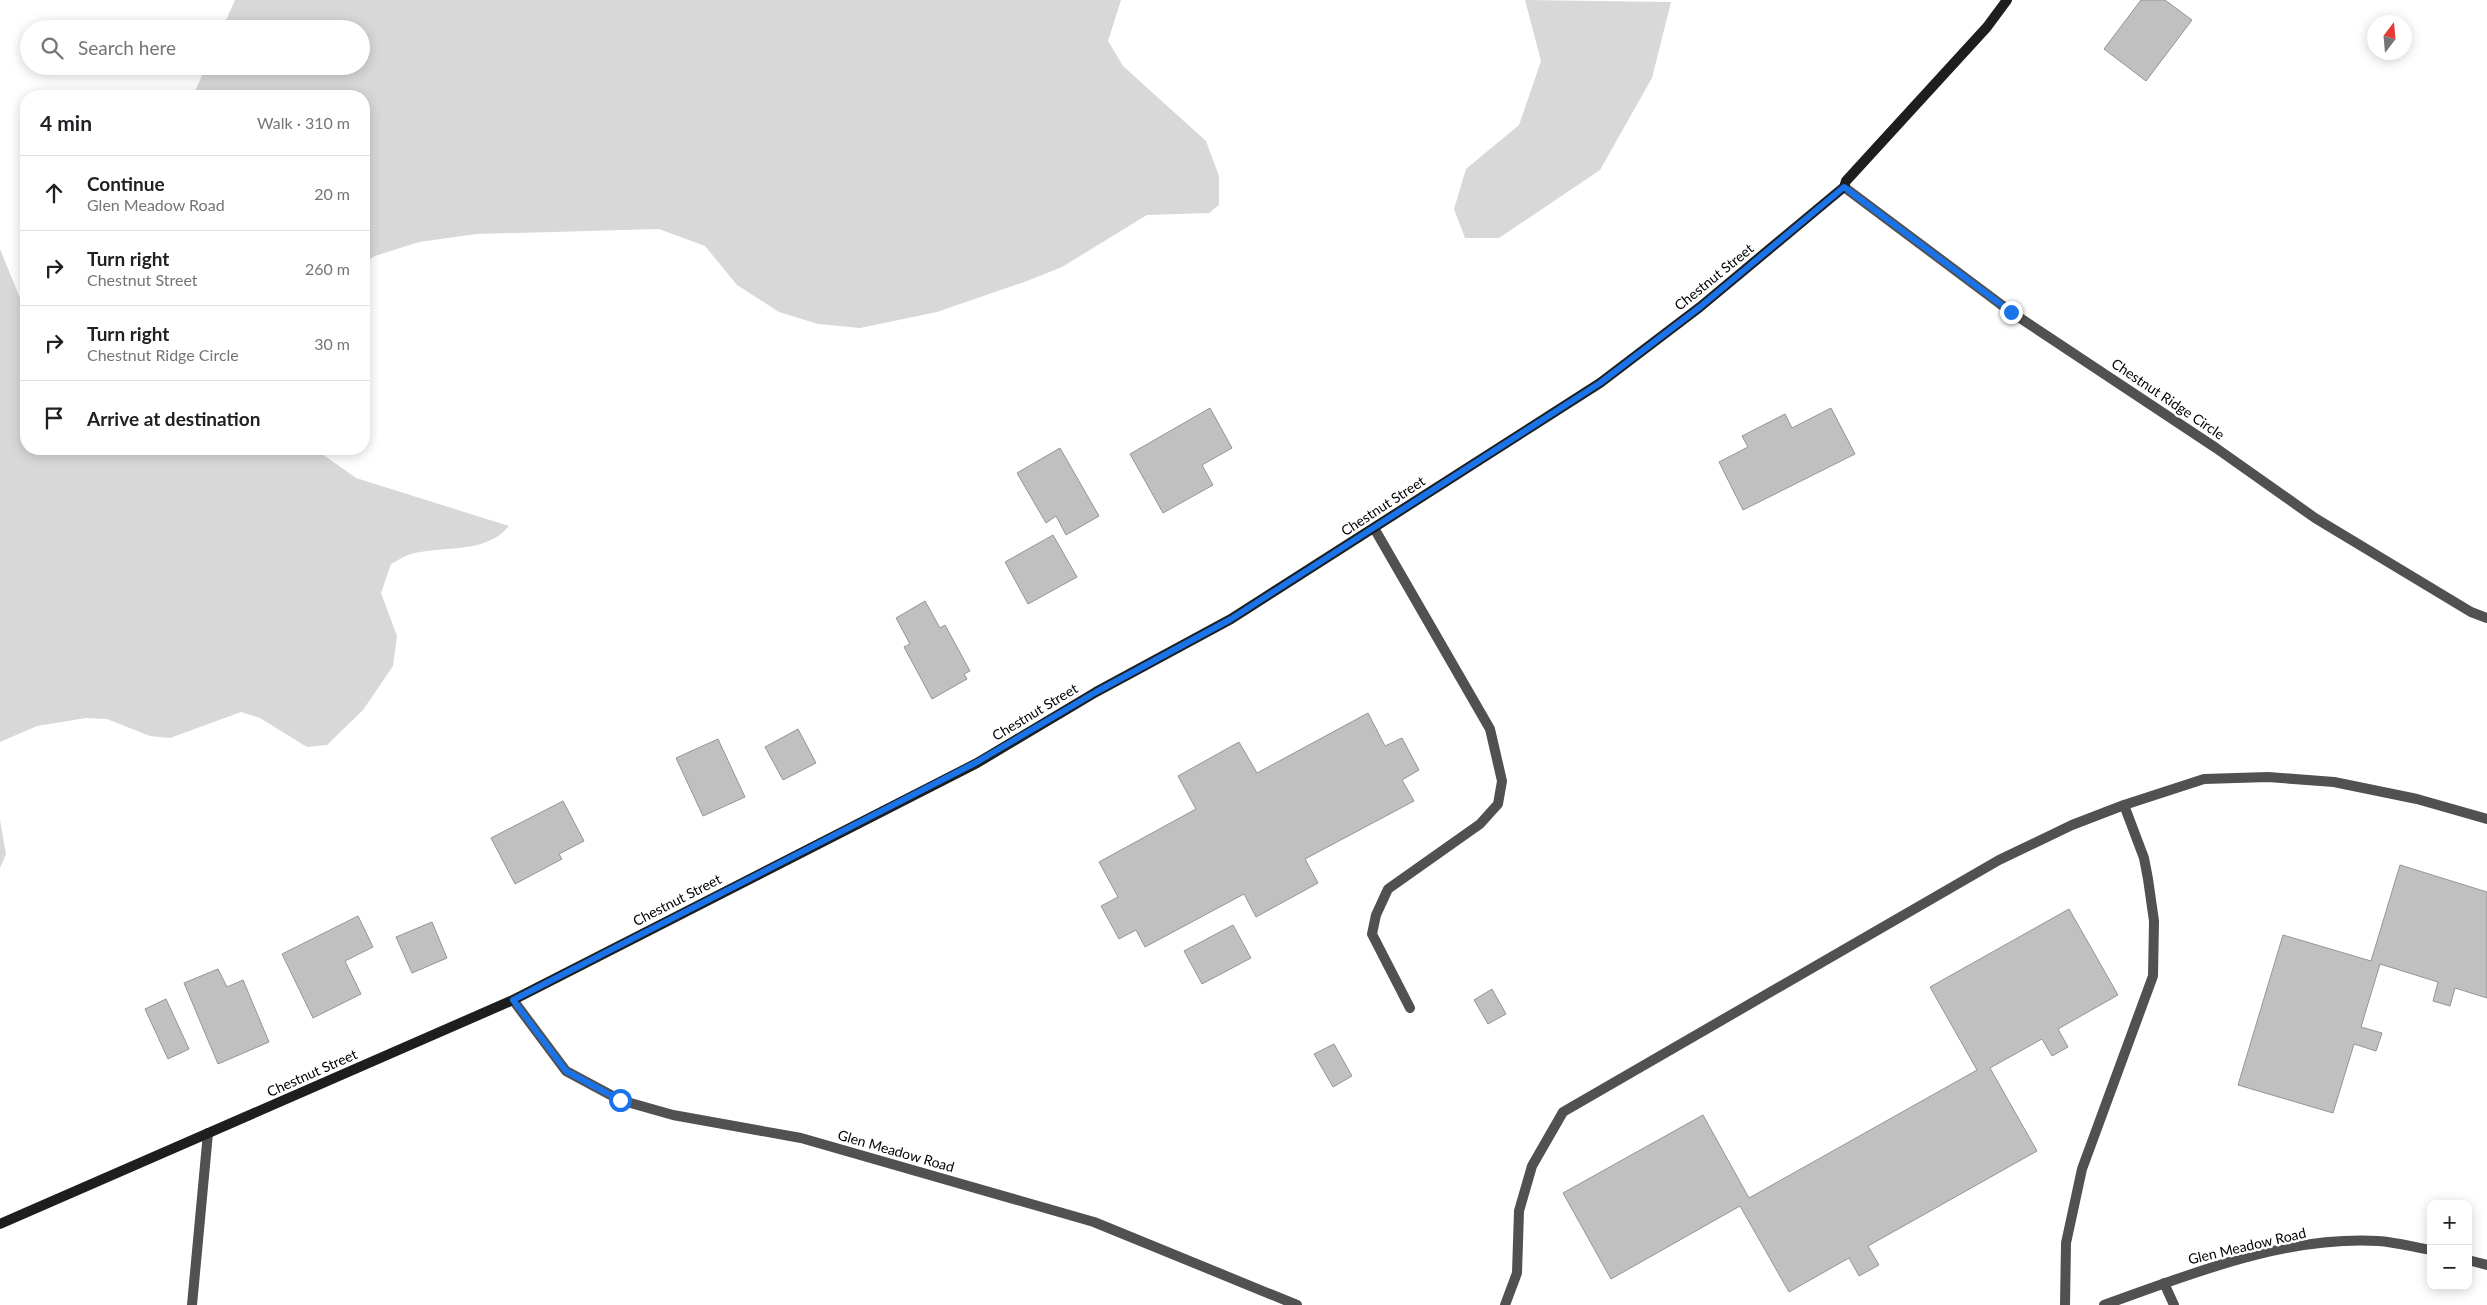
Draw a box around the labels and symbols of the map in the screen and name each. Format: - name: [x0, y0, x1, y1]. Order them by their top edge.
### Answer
- north arrow: [2367, 15, 2412, 60]
- street label: Chestnut Street: [1671, 240, 1757, 314]
- route end: [2000, 301, 2023, 324]
- street label: Chestnut Ridge Circle: [2108, 354, 2228, 443]
- street label: Chestnut Street: [1338, 472, 1428, 539]
- street label: Chestnut Street: [989, 679, 1081, 744]
- street label: Chestnut Street: [630, 870, 724, 929]
- street label: Chestnut Street: [264, 1045, 359, 1100]
- route start: [609, 1089, 632, 1112]
- street label: Glen Meadow Road: [836, 1126, 956, 1175]
- street label: Glen Meadow Road: [2186, 1224, 2307, 1267]

